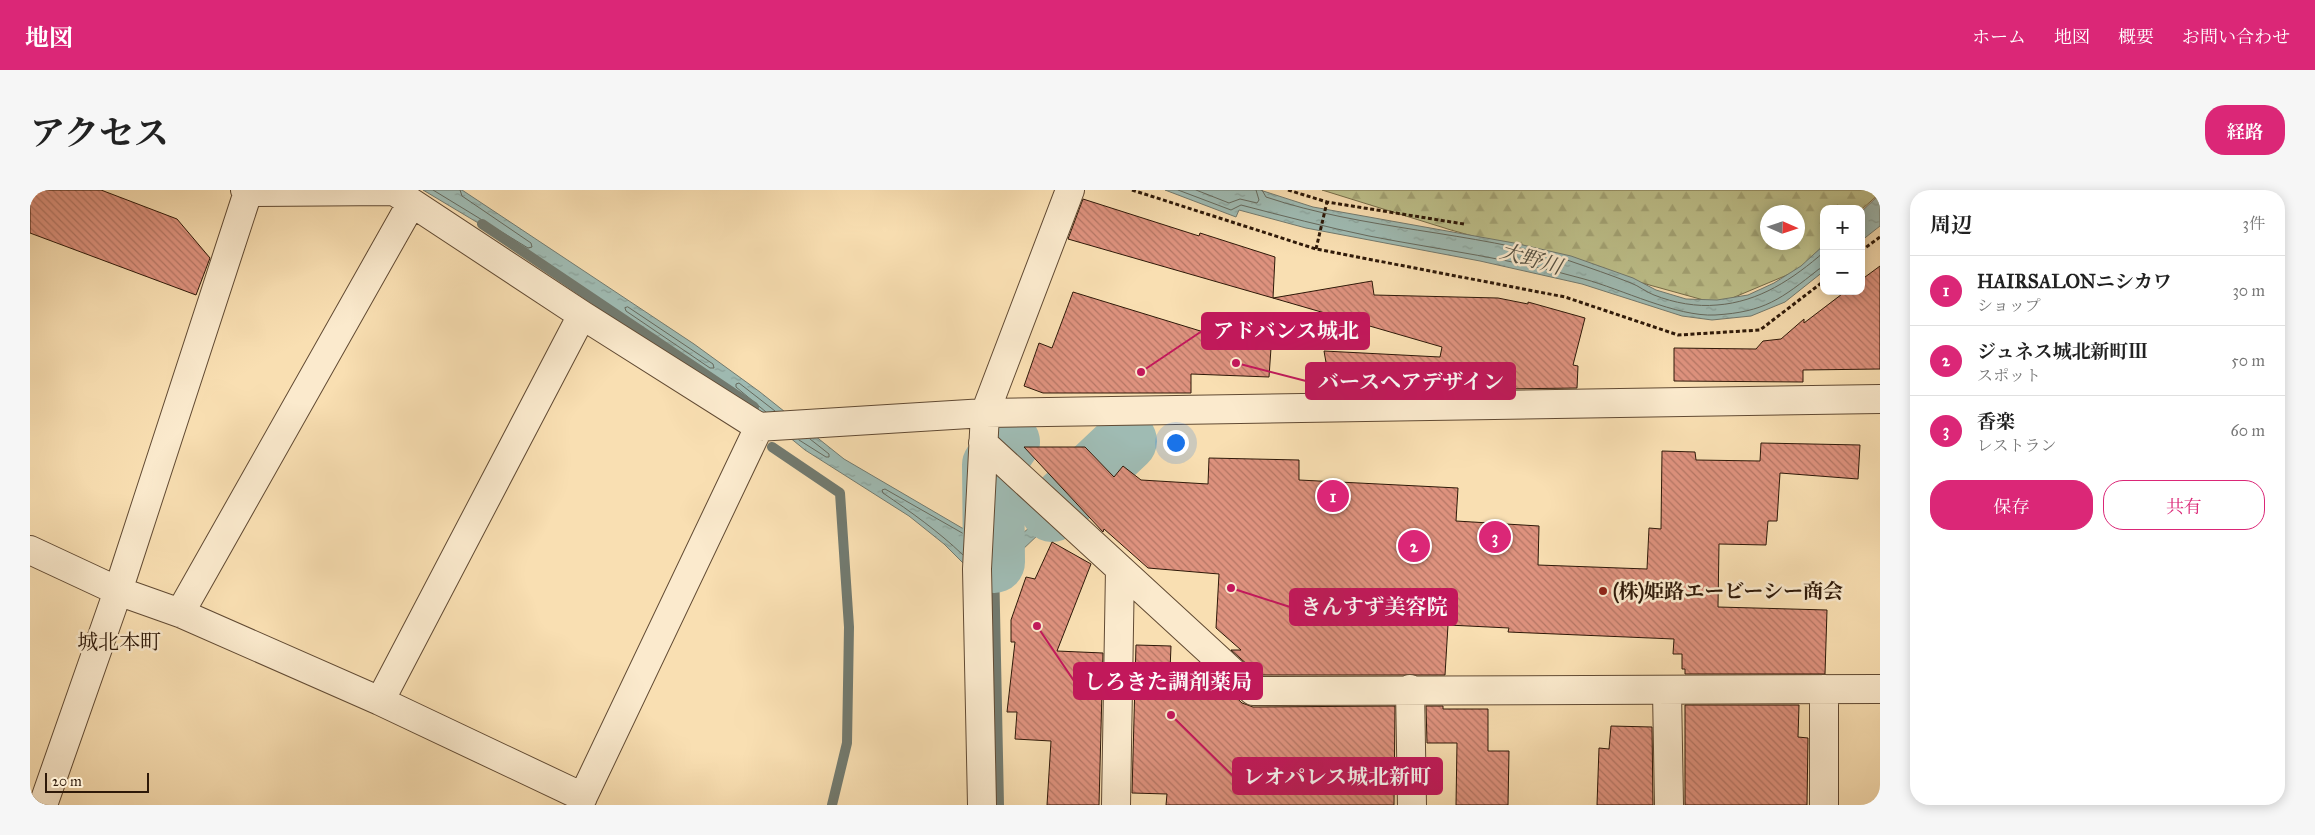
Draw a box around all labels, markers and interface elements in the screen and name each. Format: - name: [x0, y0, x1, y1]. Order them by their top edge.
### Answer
- text: 地図: [25, 23, 73, 53]
- text: ホーム: [1972, 26, 2026, 48]
- text: 地図: [2054, 26, 2090, 48]
- text: 概要: [2118, 26, 2154, 48]
- text: お問い合わせ: [2182, 26, 2290, 48]
- button: 経路: [2205, 105, 2285, 155]
- text: アクセス: [30, 112, 169, 155]
- north arrow: [1760, 205, 1805, 250]
- map controls: [1820, 205, 1865, 295]
- button: +: [1820, 205, 1865, 250]
- text: 周辺: [1930, 212, 1972, 238]
- text: 3件: [2243, 214, 2265, 233]
- water label: 大野川: [1497, 238, 1567, 281]
- button: −: [1820, 250, 1865, 295]
- text: HAIRSALONニシカワ: [1977, 270, 2172, 293]
- text: 1: [1943, 281, 1949, 300]
- text: 30 m: [2232, 281, 2265, 300]
- text: ショップ: [1977, 296, 2041, 315]
- callout: アドバンス城北: [1202, 313, 1369, 349]
- text: アドバンス城北: [1213, 318, 1359, 344]
- text: ジュネス城北新町Ⅲ: [1977, 340, 2148, 363]
- text: 2: [1942, 351, 1950, 370]
- text: 50 m: [2231, 351, 2265, 370]
- callout: バースヘアデザイン: [1306, 363, 1515, 399]
- text: スポット: [1977, 366, 2041, 385]
- text: バースヘアデザイン: [1318, 369, 1504, 395]
- text: 香楽: [1977, 410, 2015, 433]
- text: 3: [1943, 421, 1949, 440]
- text: 60 m: [2231, 421, 2265, 440]
- your location: [1163, 430, 1189, 456]
- text: レストラン: [1977, 436, 2057, 455]
- pin: 1: [1317, 477, 1349, 515]
- button: 保存: [1930, 480, 2093, 530]
- button: 共有: [2103, 480, 2265, 530]
- pin: 3: [1479, 518, 1511, 556]
- pin: 2: [1398, 527, 1430, 565]
- place label: (株)姫路エービーシー商会: [1613, 579, 1843, 604]
- marker: (株)姫路エービーシー商会: [1597, 585, 1609, 597]
- callout: きんすず美容院: [1290, 589, 1457, 625]
- text: きんすず美容院: [1300, 594, 1448, 620]
- district label: 城北本町: [77, 629, 161, 655]
- callout: しろきた調剤薬局: [1074, 663, 1262, 699]
- text: しろきた調剤薬局: [1084, 669, 1252, 695]
- callout: レオパレス城北新町: [1233, 758, 1442, 794]
- text: レオパレス城北新町: [1243, 764, 1431, 790]
- scale bar: [45, 770, 149, 793]
- text: 20 m: [52, 773, 82, 790]

